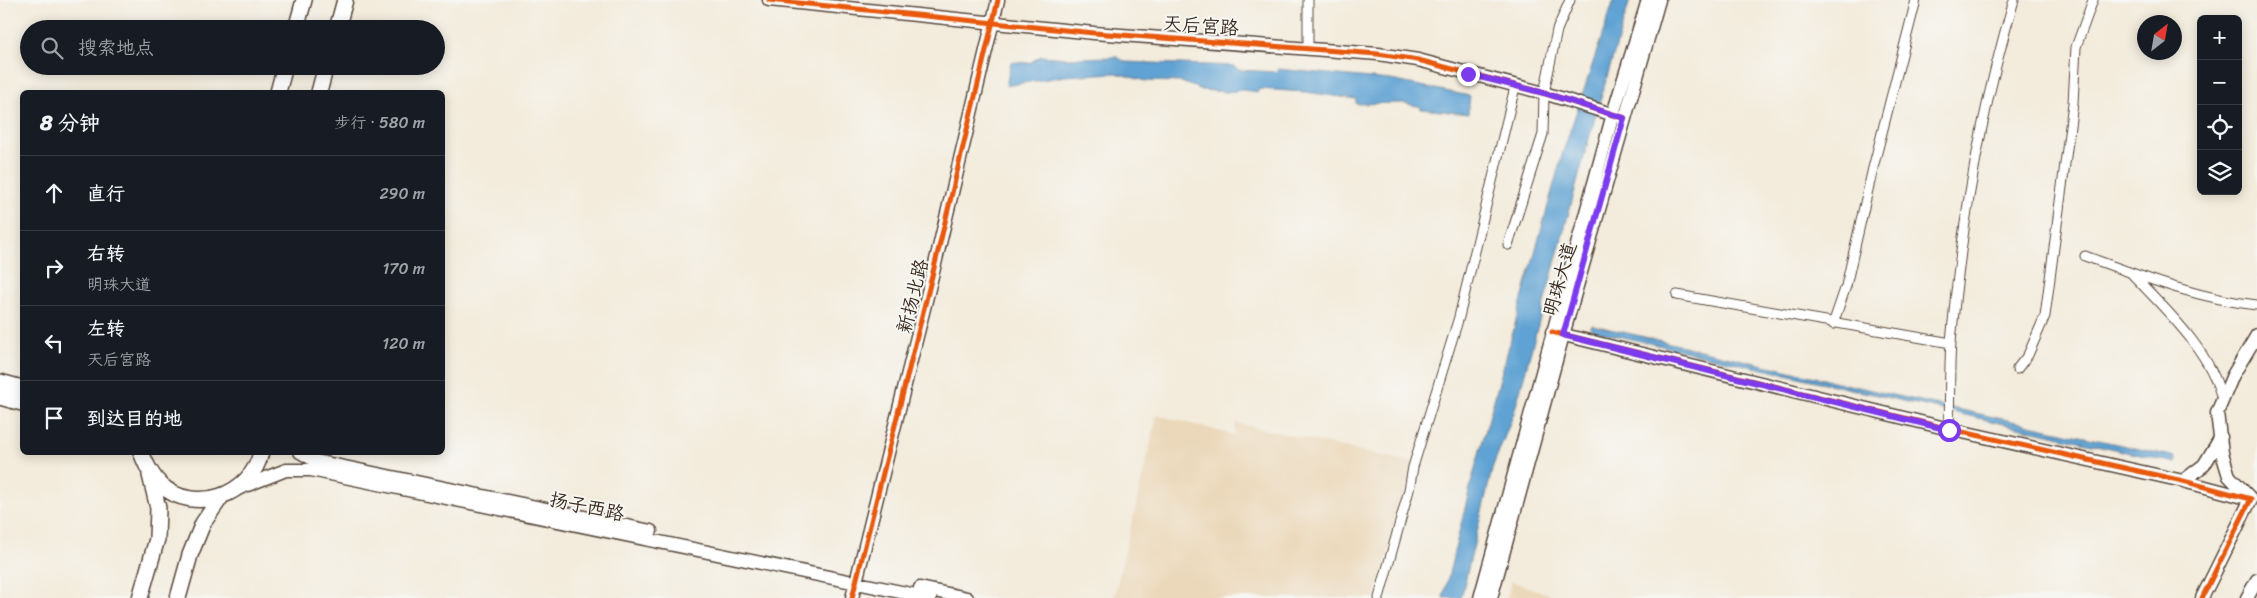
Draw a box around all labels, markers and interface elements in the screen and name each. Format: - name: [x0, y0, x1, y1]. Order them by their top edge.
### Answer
- street label: 天后宫路: [1162, 6, 1240, 45]
- north arrow: [2137, 15, 2182, 60]
- map controls: [2197, 15, 2242, 195]
- button: +: [2197, 15, 2242, 60]
- search box: [20, 20, 445, 75]
- text: 搜索地点: [78, 31, 154, 64]
- icon: search: [38, 34, 66, 62]
- button: −: [2197, 60, 2242, 105]
- route end: [1457, 63, 1480, 86]
- text: 8 分钟: [40, 104, 100, 142]
- button: locate: [2197, 105, 2242, 150]
- text: 步行 · 580 m: [334, 108, 425, 137]
- button: layers: [2197, 150, 2242, 195]
- text: 直行: [87, 177, 125, 210]
- icon: ahead: [40, 179, 68, 207]
- text: 290 m: [379, 179, 425, 208]
- text: 右转: [87, 237, 125, 270]
- street label: 明珠大道: [1533, 238, 1586, 320]
- icon: right: [40, 254, 68, 282]
- text: 170 m: [382, 254, 425, 283]
- street label: 新扬北路: [887, 255, 938, 337]
- text: 明珠大道: [87, 270, 151, 299]
- text: 左转: [87, 312, 125, 345]
- icon: left: [40, 329, 68, 357]
- text: 120 m: [382, 329, 425, 358]
- text: 天后宫路: [87, 345, 151, 374]
- text: 到达目的地: [87, 402, 182, 435]
- icon: arrive: [40, 404, 68, 432]
- route start: [1938, 419, 1961, 442]
- street label: 扬子西路: [546, 482, 628, 531]

